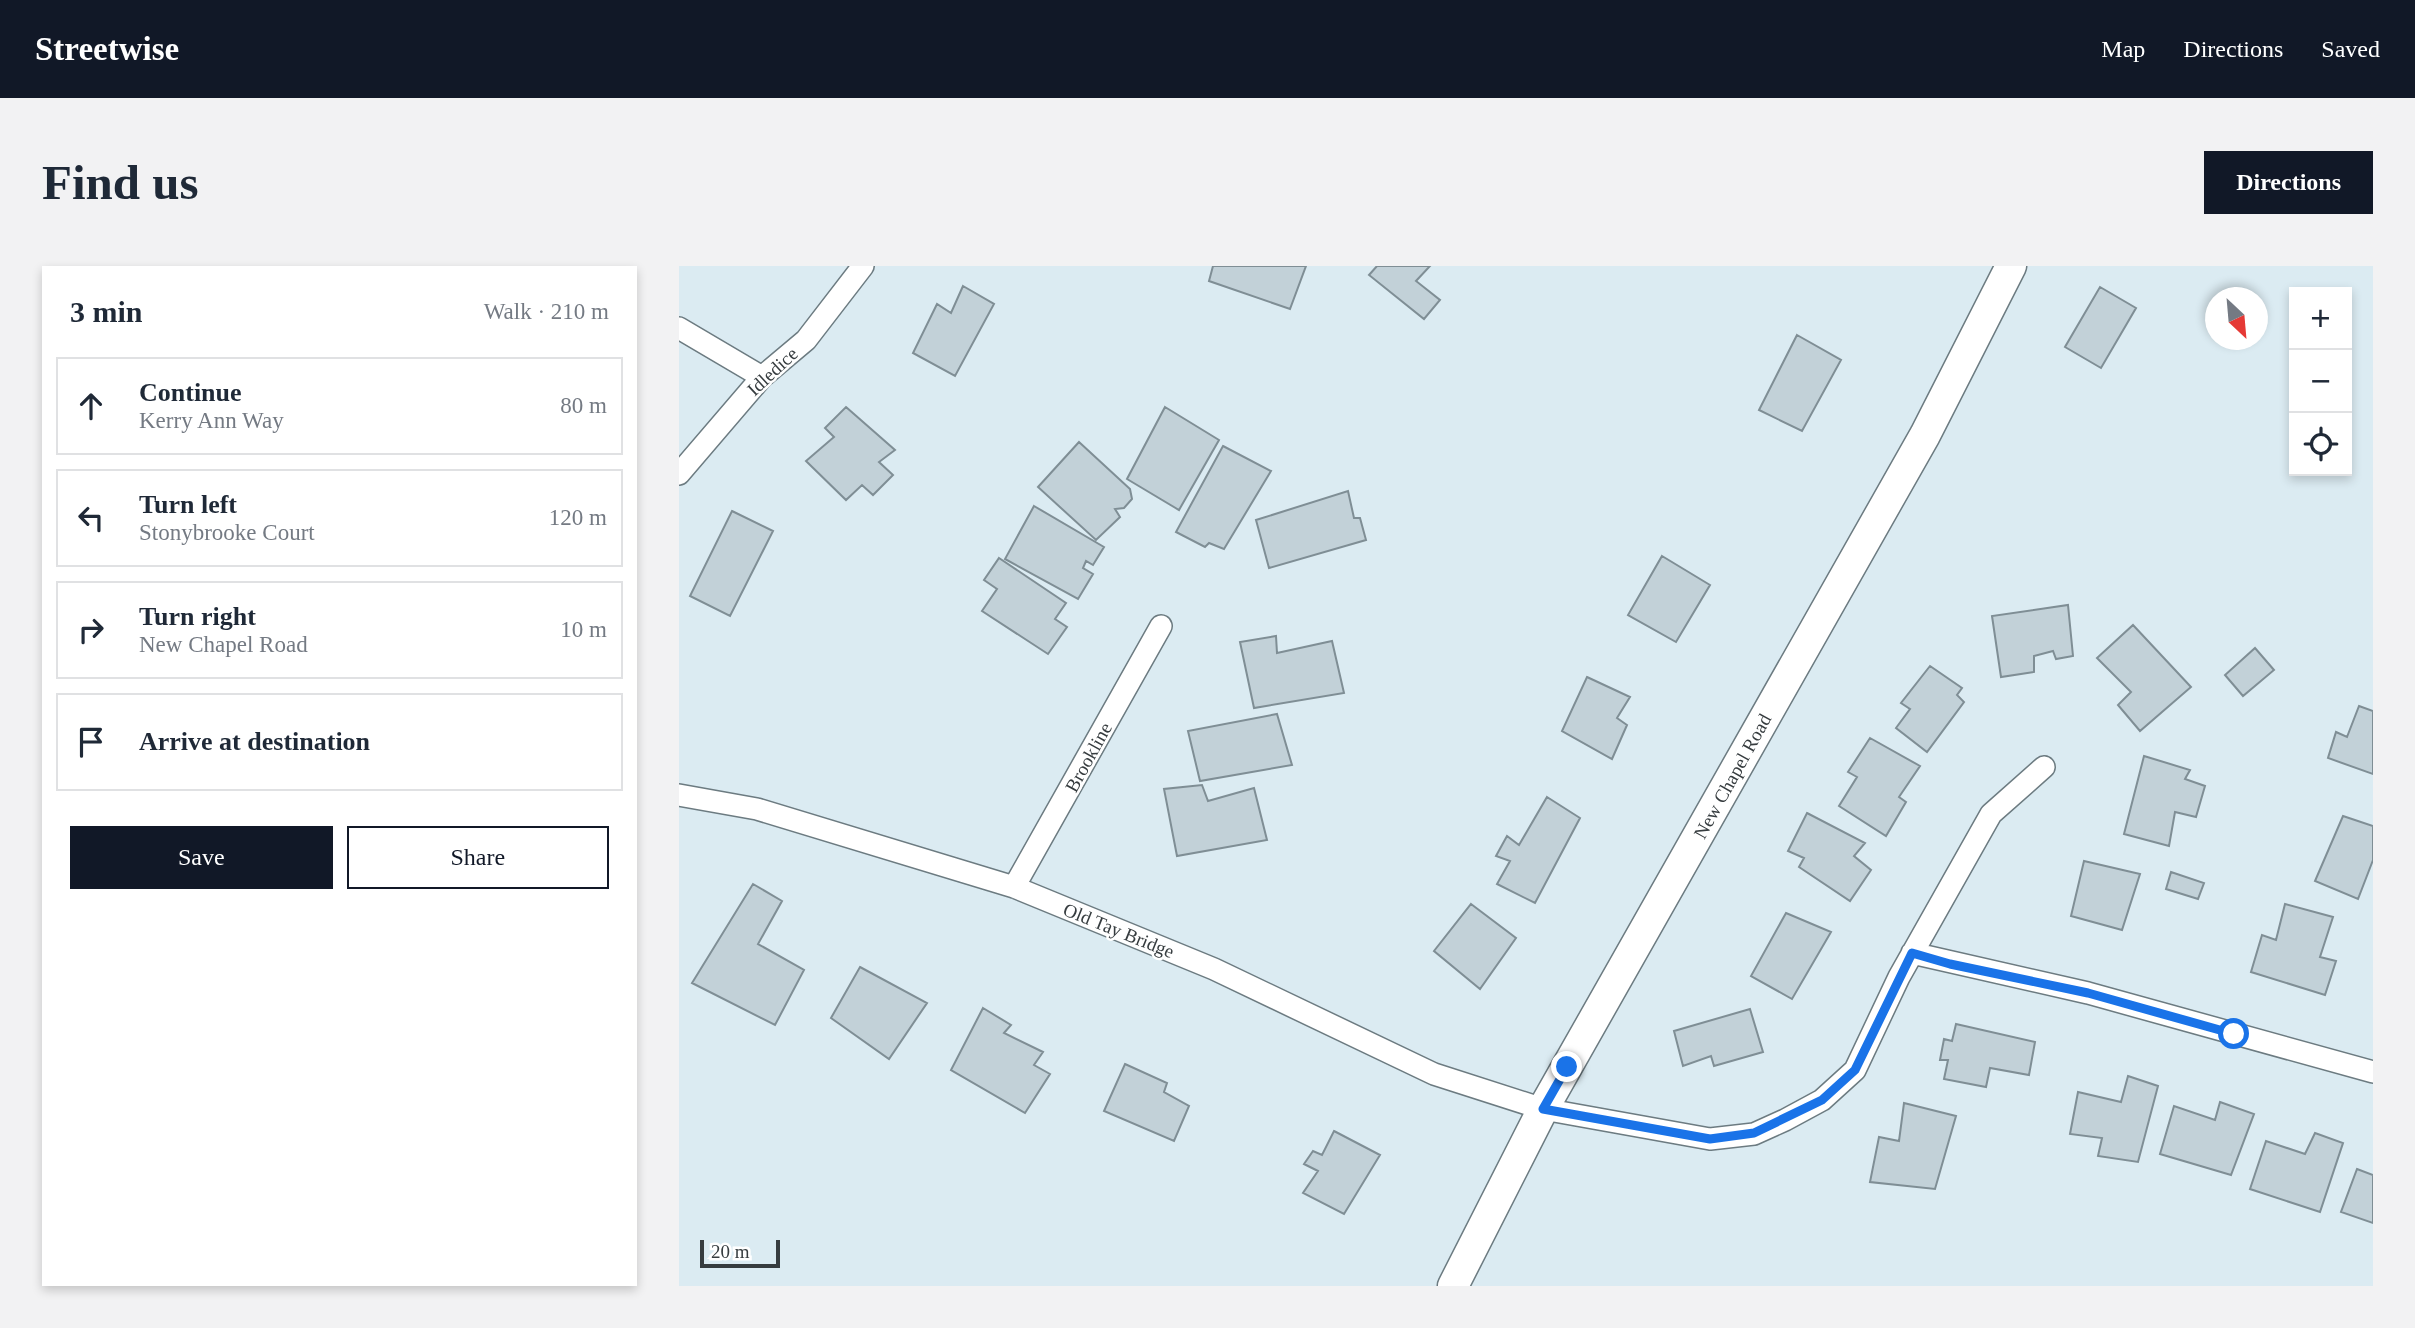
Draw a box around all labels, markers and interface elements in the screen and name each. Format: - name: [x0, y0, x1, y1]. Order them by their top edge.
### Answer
- text: Streetwise: [35, 31, 179, 67]
- text: Map: [2101, 36, 2145, 62]
- text: Directions: [2183, 36, 2283, 62]
- text: Saved: [2321, 36, 2380, 62]
- button: Directions: [2204, 151, 2373, 214]
- text: Find us: [42, 155, 199, 210]
- north arrow: [2205, 287, 2268, 350]
- map controls: [2289, 287, 2352, 476]
- button: +: [2289, 287, 2352, 350]
- text: 3 min: [70, 295, 143, 328]
- text: Walk · 210 m: [484, 299, 609, 324]
- street label: Idledice: [743, 343, 802, 400]
- button: −: [2289, 350, 2352, 413]
- text: Continue: [139, 378, 242, 407]
- icon: ahead: [72, 387, 110, 425]
- text: 80 m: [560, 393, 607, 418]
- text: Kerry Ann Way: [139, 408, 284, 433]
- button: locate: [2289, 413, 2352, 476]
- text: Turn left: [139, 490, 237, 519]
- icon: left: [72, 499, 110, 537]
- text: 120 m: [549, 505, 607, 530]
- text: Stonybrooke Court: [139, 520, 315, 545]
- text: Turn right: [139, 602, 256, 631]
- icon: right: [72, 611, 110, 649]
- text: 10 m: [560, 617, 607, 642]
- text: New Chapel Road: [139, 632, 308, 657]
- street label: New Chapel Road: [1689, 710, 1776, 842]
- street label: Brookline: [1061, 719, 1116, 796]
- icon: arrive: [72, 723, 110, 761]
- text: Arrive at destination: [139, 727, 370, 756]
- button: Save: [70, 826, 333, 889]
- button: Share: [347, 826, 609, 889]
- street label: Old Tay Bridge: [1060, 899, 1177, 962]
- route start: [2218, 1018, 2249, 1049]
- route end: [1551, 1051, 1582, 1082]
- scale bar: [700, 1237, 781, 1269]
- text: 20 m: [711, 1241, 750, 1262]

